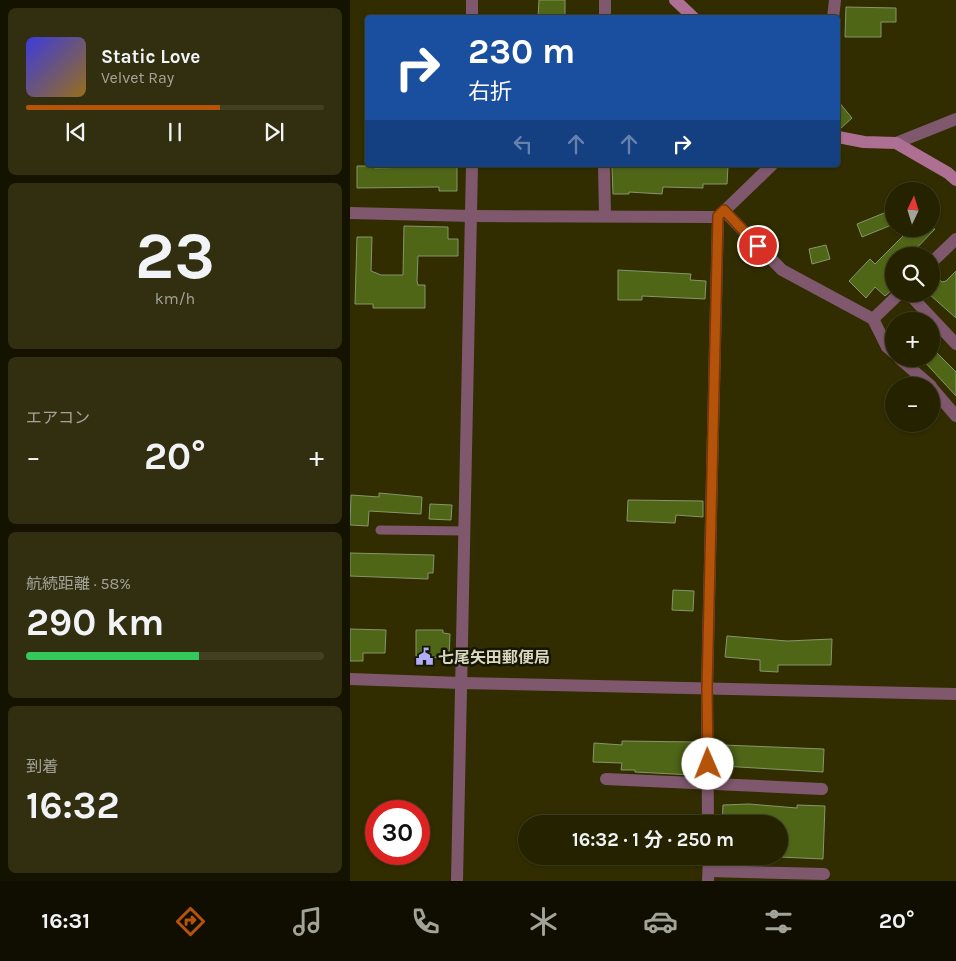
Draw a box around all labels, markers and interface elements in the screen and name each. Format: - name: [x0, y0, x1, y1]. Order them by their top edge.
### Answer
- text: 230 m: [468, 31, 575, 72]
- icon: right: [385, 35, 450, 100]
- text: Static Love: [101, 46, 200, 68]
- text: Velvet Ray: [101, 68, 174, 87]
- text: 右折: [468, 79, 512, 105]
- icon: previous: [62, 118, 90, 146]
- icon: pause: [161, 118, 189, 146]
- icon: next: [260, 118, 288, 146]
- icon: left: [509, 130, 537, 158]
- icon: ahead: [562, 130, 590, 158]
- icon: ahead: [615, 130, 643, 158]
- icon: right: [668, 130, 696, 158]
- north arrow: [885, 182, 940, 238]
- map controls: [885, 182, 940, 432]
- text: 23: [135, 218, 215, 294]
- pin: [737, 225, 779, 267]
- icon: arrive: [744, 232, 772, 260]
- button: search: [885, 247, 940, 302]
- text: km/h: [155, 289, 195, 308]
- button: +: [885, 312, 940, 367]
- button: −: [885, 377, 940, 432]
- text: エアコン: [26, 408, 90, 427]
- text: 20°: [144, 434, 206, 479]
- text: −: [26, 440, 41, 473]
- text: +: [309, 440, 324, 473]
- text: 航続距離 · 58%: [26, 574, 131, 593]
- text: 290 km: [26, 600, 164, 645]
- public building icon: 七尾矢田郵便局: [414, 647, 434, 667]
- place label: 七尾矢田郵便局: [438, 648, 550, 667]
- position arrow: [681, 737, 733, 789]
- text: 到着: [26, 757, 58, 776]
- text: 16:32: [26, 783, 119, 828]
- speed limit sign: 30: [365, 800, 430, 865]
- text: 16:32 · 1 分 · 250 m: [572, 829, 734, 851]
- icon: directions: [173, 904, 208, 939]
- icon: music: [290, 904, 325, 939]
- icon: phone: [408, 904, 443, 939]
- icon: climate: [526, 904, 561, 939]
- icon: car: [643, 904, 678, 939]
- icon: filters: [761, 904, 796, 939]
- text: 16:31: [41, 908, 90, 934]
- text: 20°: [879, 908, 915, 934]

